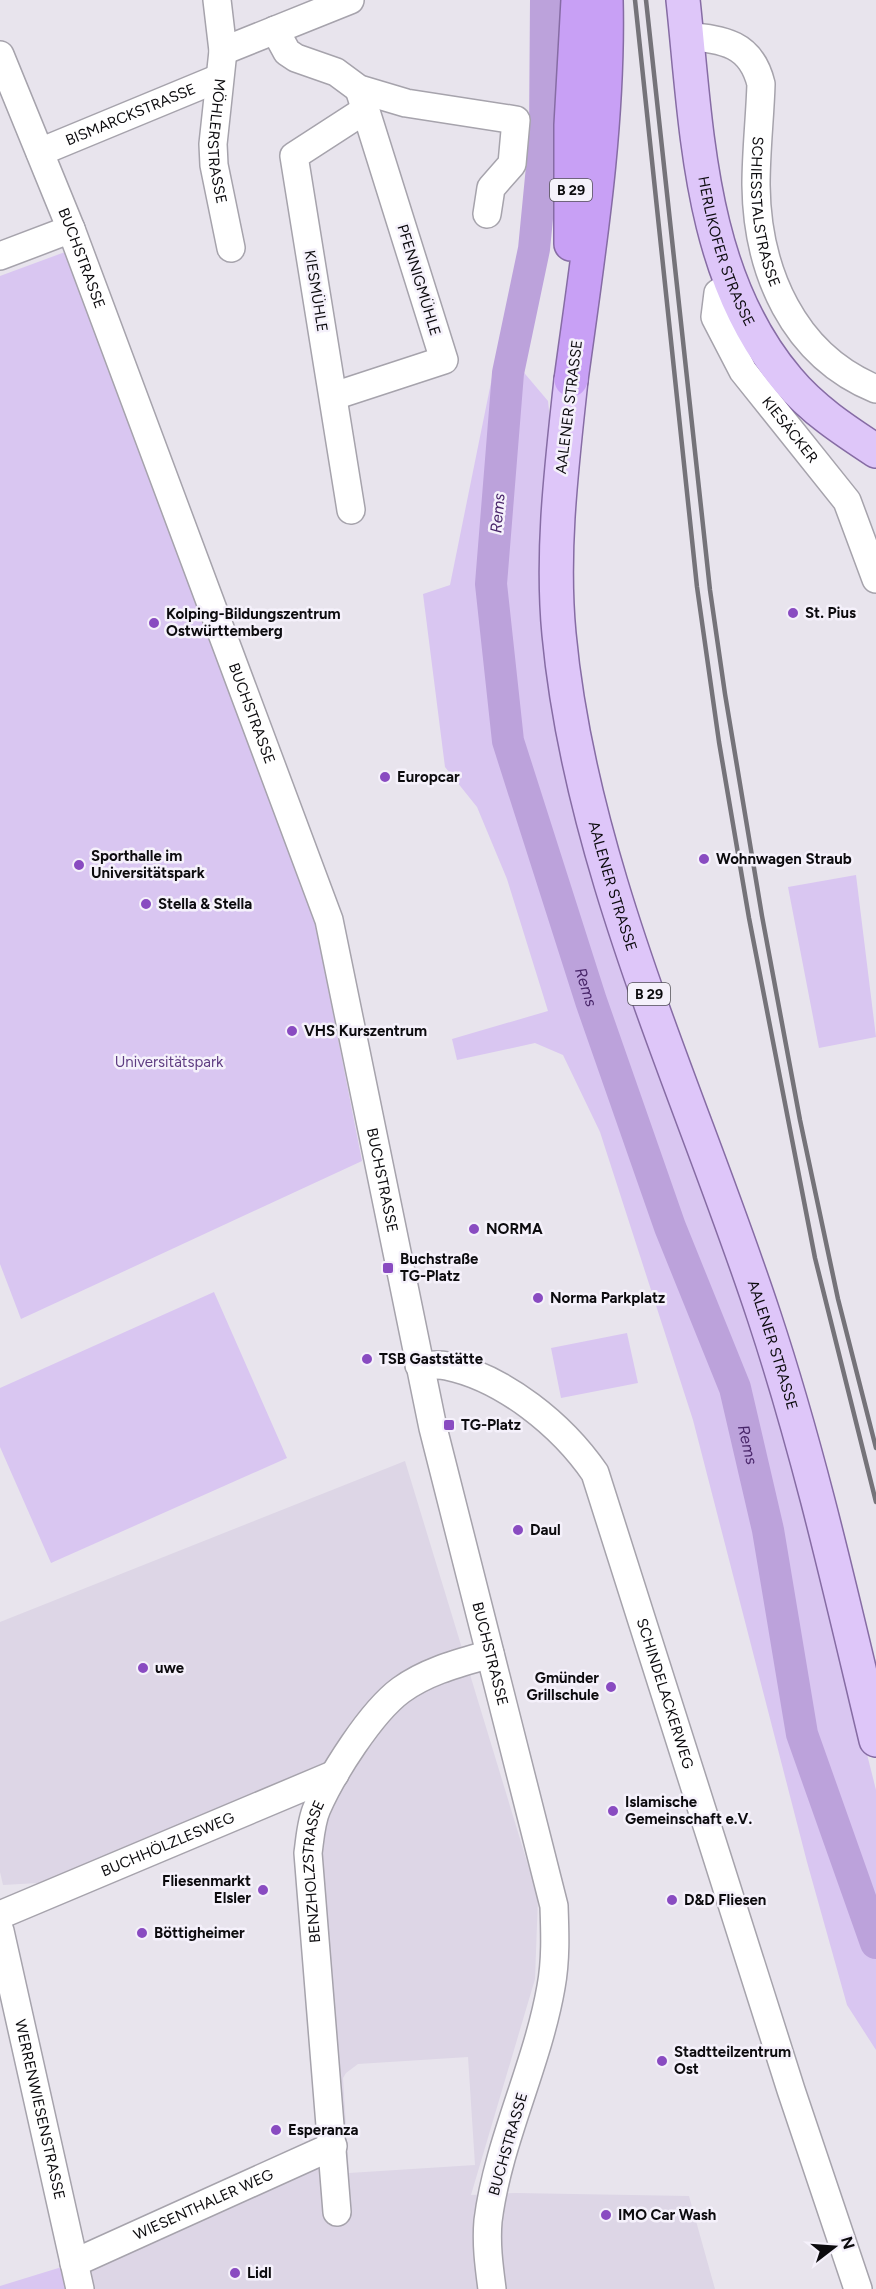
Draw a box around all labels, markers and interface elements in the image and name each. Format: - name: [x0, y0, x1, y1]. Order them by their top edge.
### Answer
- street label: MÖHLERSTRASSE: [204, 77, 231, 205]
- street label: BISMARCKSTRASSE: [63, 80, 198, 149]
- street label: SCHIESSTALSTRASSE: [747, 136, 784, 289]
- street label: HERLIKOFER STRASSE: [694, 175, 759, 329]
- road number: B 29: [550, 179, 592, 201]
- street label: BUCHSTRASSE: [54, 205, 109, 311]
- street label: PFENNIGMÜHLE: [393, 222, 445, 338]
- street label: KIESMÜHLE: [301, 249, 331, 333]
- street label: AALENER STRASSE: [552, 339, 586, 475]
- street label: KIESÄCKER: [758, 393, 822, 466]
- water label: Rems: [486, 492, 509, 534]
- place label: St. Pius: [805, 604, 856, 622]
- place label: Kolping-Bildungszentrum Ostwürttemberg: [166, 605, 341, 640]
- marker: St. Pius: [786, 606, 800, 620]
- marker: Kolping-Bildungszentrum Ostwürttemberg: [147, 616, 161, 630]
- street label: BUCHSTRASSE: [225, 660, 279, 766]
- place label: Europcar: [397, 768, 460, 786]
- marker: Europcar: [378, 770, 392, 784]
- street label: AALENER STRASSE: [585, 819, 641, 954]
- place label: Sporthalle im Universitätspark: [91, 847, 205, 882]
- place label: Wohnwagen Straub: [716, 850, 852, 868]
- marker: Wohnwagen Straub: [697, 852, 711, 866]
- marker: Sporthalle im Universitätspark: [72, 858, 86, 872]
- place label: Stella & Stella: [158, 895, 252, 913]
- marker: Stella & Stella: [139, 897, 153, 911]
- water label: Rems: [571, 965, 601, 1010]
- road number: B 29: [628, 983, 670, 1005]
- place label: VHS Kurszentrum: [304, 1022, 427, 1040]
- marker: VHS Kurszentrum: [285, 1024, 299, 1038]
- park label: Universitätspark: [115, 1053, 224, 1071]
- street label: BUCHSTRASSE: [363, 1126, 402, 1234]
- place label: NORMA: [486, 1220, 543, 1238]
- marker: NORMA: [467, 1222, 481, 1236]
- place label: Buchstraße TG-Platz: [400, 1250, 479, 1285]
- marker: Buchstraße TG-Platz: [381, 1261, 395, 1275]
- street label: AALENER STRASSE: [744, 1278, 801, 1412]
- place label: Norma Parkplatz: [550, 1289, 665, 1307]
- marker: Norma Parkplatz: [531, 1291, 545, 1305]
- place label: TSB Gaststätte: [379, 1350, 484, 1368]
- marker: TSB Gaststätte: [360, 1352, 374, 1366]
- place label: TG-Platz: [461, 1416, 521, 1434]
- marker: TG-Platz: [442, 1418, 456, 1432]
- water label: Rems: [734, 1423, 762, 1467]
- place label: Daul: [530, 1521, 561, 1539]
- marker: Daul: [511, 1523, 525, 1537]
- street label: BUCHSTRASSE: [468, 1600, 512, 1708]
- street label: SCHINDELACKERWEG: [633, 1616, 697, 1771]
- place label: uwe: [155, 1659, 185, 1677]
- marker: uwe: [136, 1661, 150, 1675]
- place label: Gmünder Grillschule: [527, 1669, 600, 1704]
- marker: Gmünder Grillschule: [604, 1680, 618, 1694]
- place label: Islamische Gemeinschaft e.V.: [625, 1793, 752, 1828]
- street label: BENZHOLZSTRASSE: [299, 1797, 328, 1944]
- marker: Islamische Gemeinschaft e.V.: [606, 1804, 620, 1818]
- street label: BUCHHÖLZLESWEG: [98, 1808, 237, 1880]
- place label: Fliesenmarkt Elsler: [162, 1872, 251, 1907]
- marker: Fliesenmarkt Elsler: [256, 1883, 270, 1897]
- place label: D&D Fliesen: [684, 1891, 766, 1909]
- marker: D&D Fliesen: [665, 1893, 679, 1907]
- place label: Böttigheimer: [154, 1924, 245, 1942]
- marker: Böttigheimer: [135, 1926, 149, 1940]
- street label: WERRENWIESENSTRASSE: [11, 2018, 69, 2201]
- place label: Stadtteilzentrum Ost: [674, 2043, 791, 2078]
- marker: Stadtteilzentrum Ost: [655, 2054, 669, 2068]
- street label: BUCHSTRASSE: [485, 2090, 531, 2198]
- place label: Esperanza: [288, 2121, 359, 2139]
- marker: Esperanza: [269, 2123, 283, 2137]
- street label: WIESENTHALER WEG: [131, 2165, 276, 2244]
- place label: IMO Car Wash: [618, 2206, 716, 2224]
- marker: IMO Car Wash: [599, 2208, 613, 2222]
- north arrow: [804, 2217, 864, 2277]
- text: N: [837, 2234, 859, 2251]
- place label: Lidl: [247, 2264, 272, 2282]
- marker: Lidl: [228, 2266, 242, 2280]

